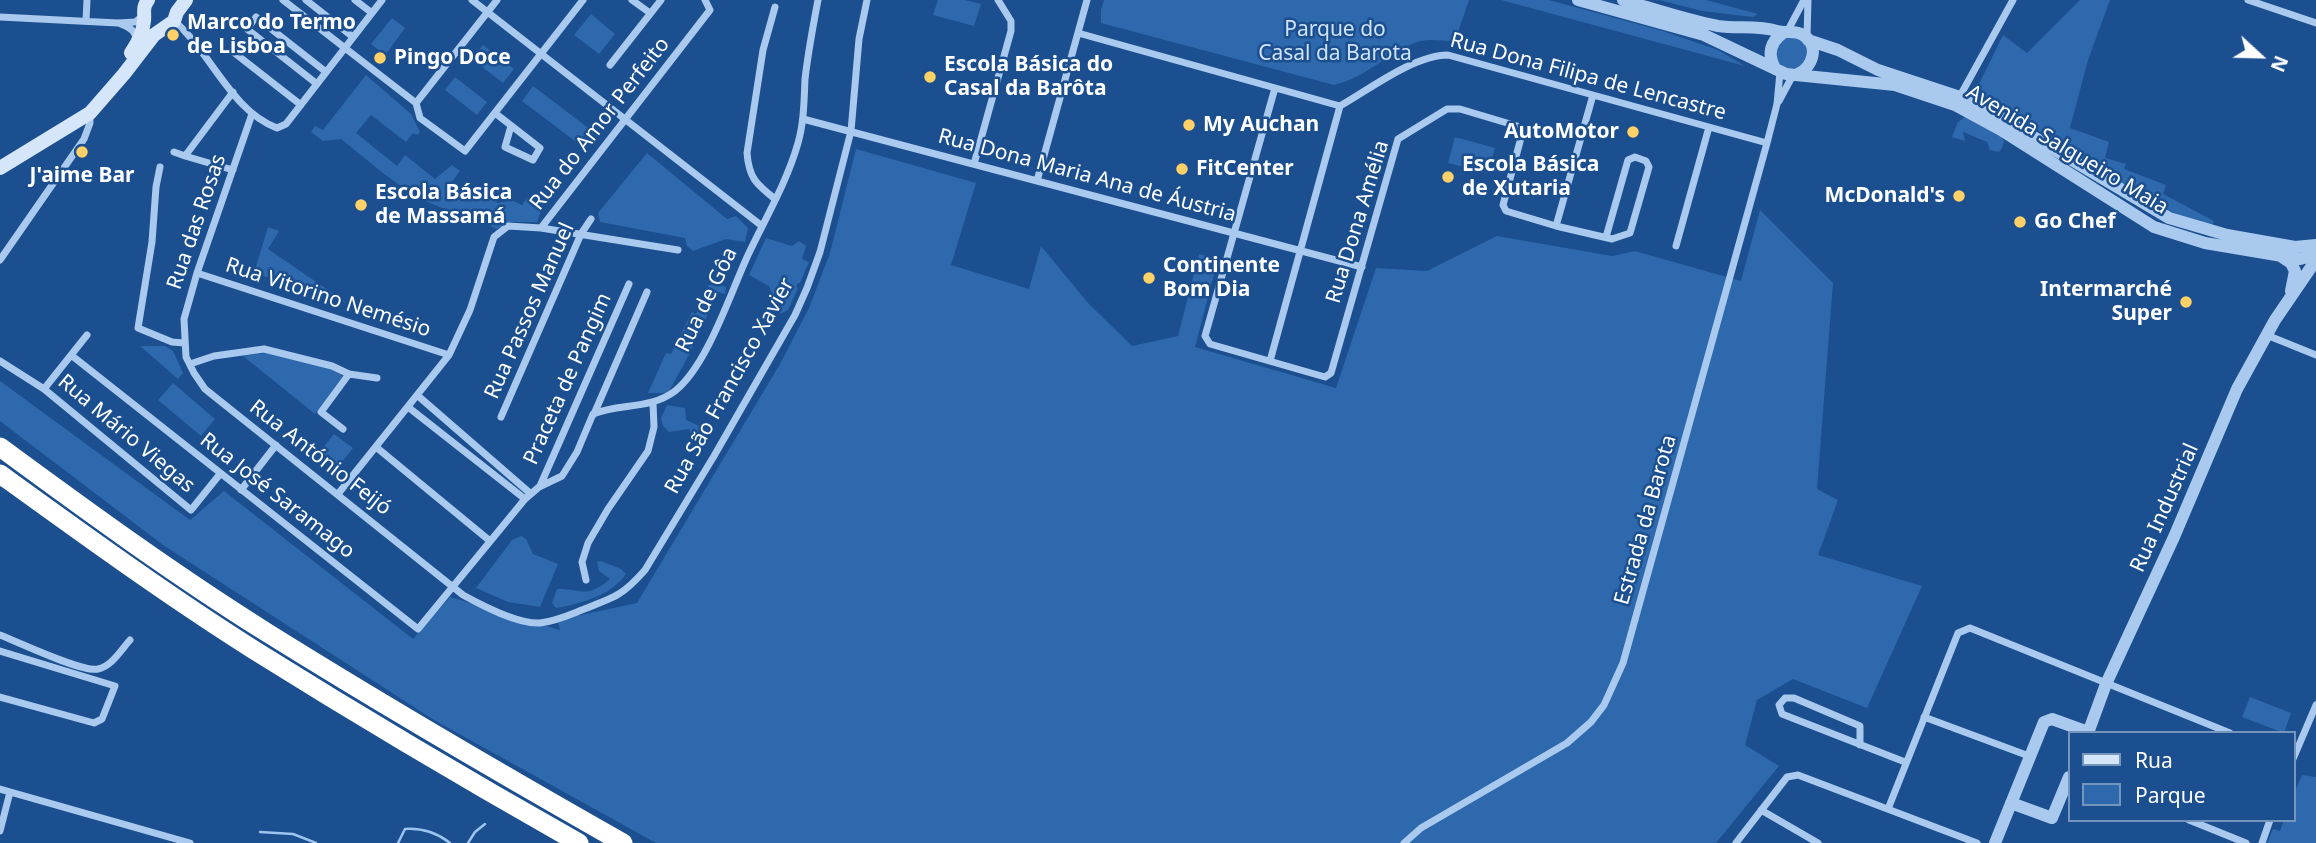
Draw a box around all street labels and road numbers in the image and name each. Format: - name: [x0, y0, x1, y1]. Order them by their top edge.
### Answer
- street label: Rua Dona Filipa de Lencastre: [1447, 28, 1729, 126]
- street label: Rua do Amor Perfeito: [525, 33, 675, 215]
- street label: Avenida Salgueiro Maia: [1962, 80, 2172, 220]
- street label: Rua Dona Maria Ana de Áustria: [935, 124, 1239, 228]
- street label: Rua Dona Amélia: [1321, 137, 1395, 307]
- street label: Rua das Rosas: [162, 151, 232, 293]
- street label: Rua Passos Manuel: [480, 219, 580, 403]
- street label: Rua de Gôa: [671, 244, 743, 356]
- street label: Rua Vitorino Nemésio: [222, 253, 434, 343]
- street label: Rua São Francisco Xavier: [660, 274, 800, 498]
- street label: Praceta de Pangim: [519, 289, 617, 469]
- street label: Rua Mário Viegas: [52, 369, 200, 499]
- street label: Rua António Feijó: [244, 395, 396, 521]
- street label: Rua José Saramago: [195, 428, 359, 564]
- street label: Estrada da Barota: [1610, 432, 1682, 608]
- street label: Rua Industrial: [2125, 440, 2205, 576]

